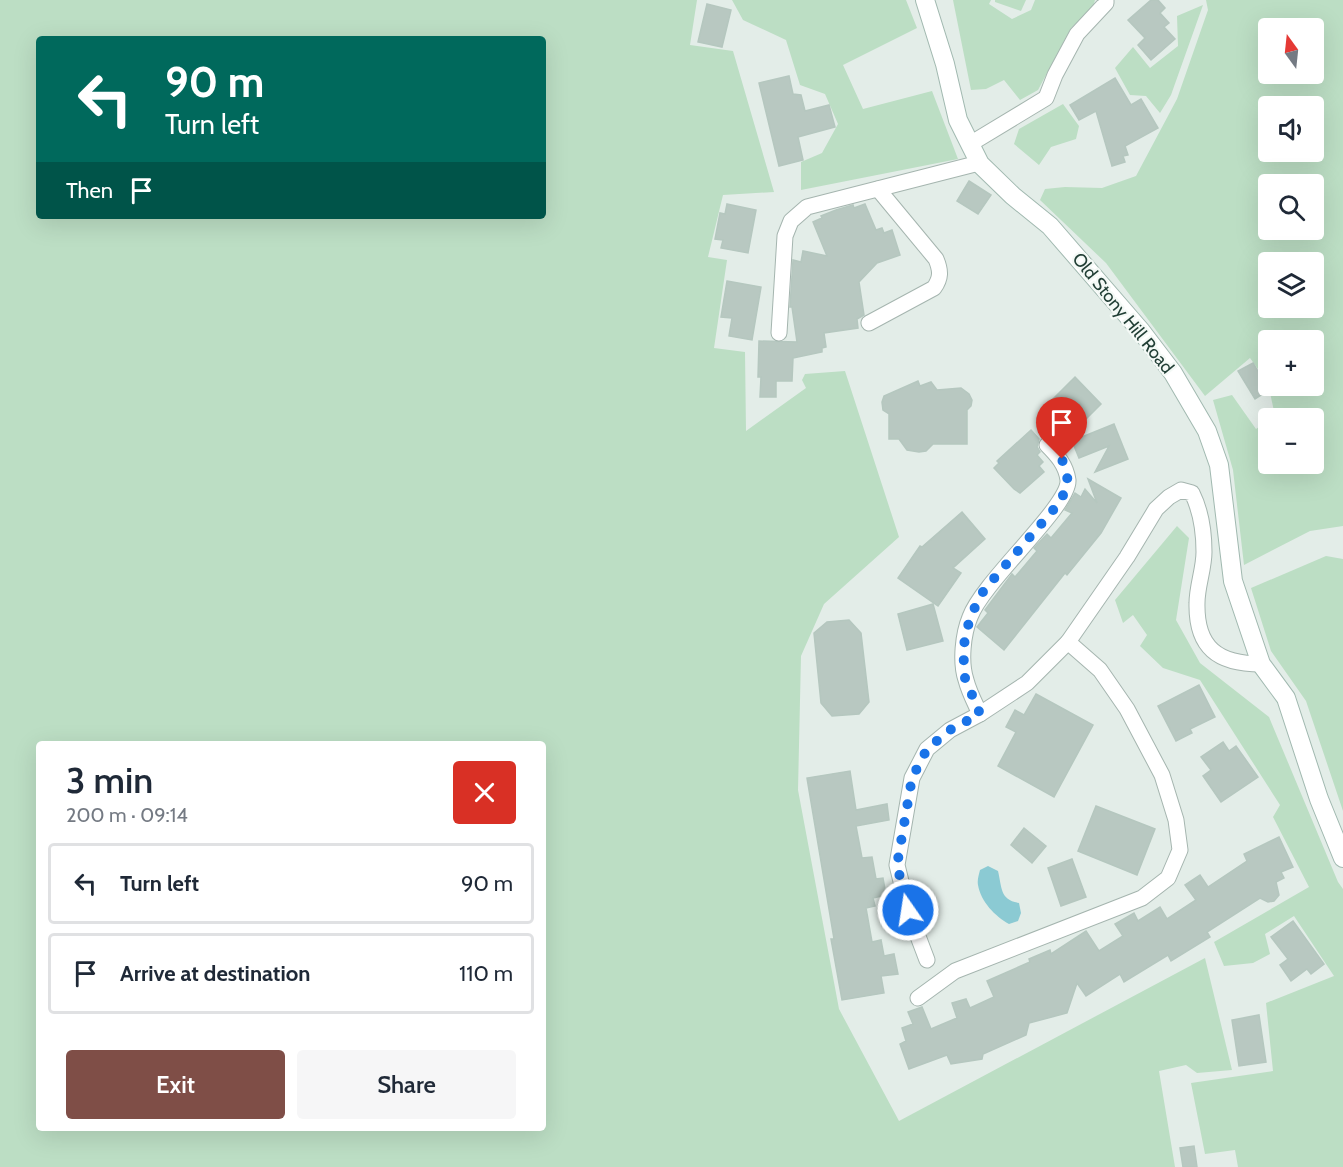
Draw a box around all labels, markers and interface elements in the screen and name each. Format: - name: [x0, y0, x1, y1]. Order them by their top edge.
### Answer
- north arrow: [1258, 18, 1324, 84]
- map controls: [1258, 18, 1324, 474]
- text: 90 m: [165, 56, 264, 108]
- icon: left: [66, 60, 144, 138]
- button: sound: [1258, 96, 1324, 162]
- text: Turn left: [165, 108, 259, 141]
- icon: arrive: [125, 174, 158, 207]
- button: search: [1258, 174, 1324, 240]
- text: Then: [66, 177, 113, 204]
- street label: Old Stony Hill Road: [1068, 248, 1178, 378]
- button: layers: [1258, 252, 1324, 318]
- button: +: [1258, 330, 1324, 396]
- pin: [1036, 397, 1087, 459]
- icon: arrive: [1045, 406, 1078, 439]
- button: −: [1258, 408, 1324, 474]
- text: 3 min: [66, 758, 153, 802]
- button: close: [453, 761, 516, 824]
- text: 200 m · 09:14: [66, 803, 188, 827]
- icon: left: [69, 867, 102, 900]
- text: Turn left: [120, 870, 199, 897]
- text: 90 m: [461, 870, 513, 897]
- position arrow: [876, 878, 940, 942]
- icon: arrive: [69, 957, 102, 990]
- text: Arrive at destination: [120, 960, 310, 987]
- text: 110 m: [459, 960, 513, 987]
- button: Exit: [66, 1050, 285, 1119]
- button: Share: [297, 1050, 516, 1119]

